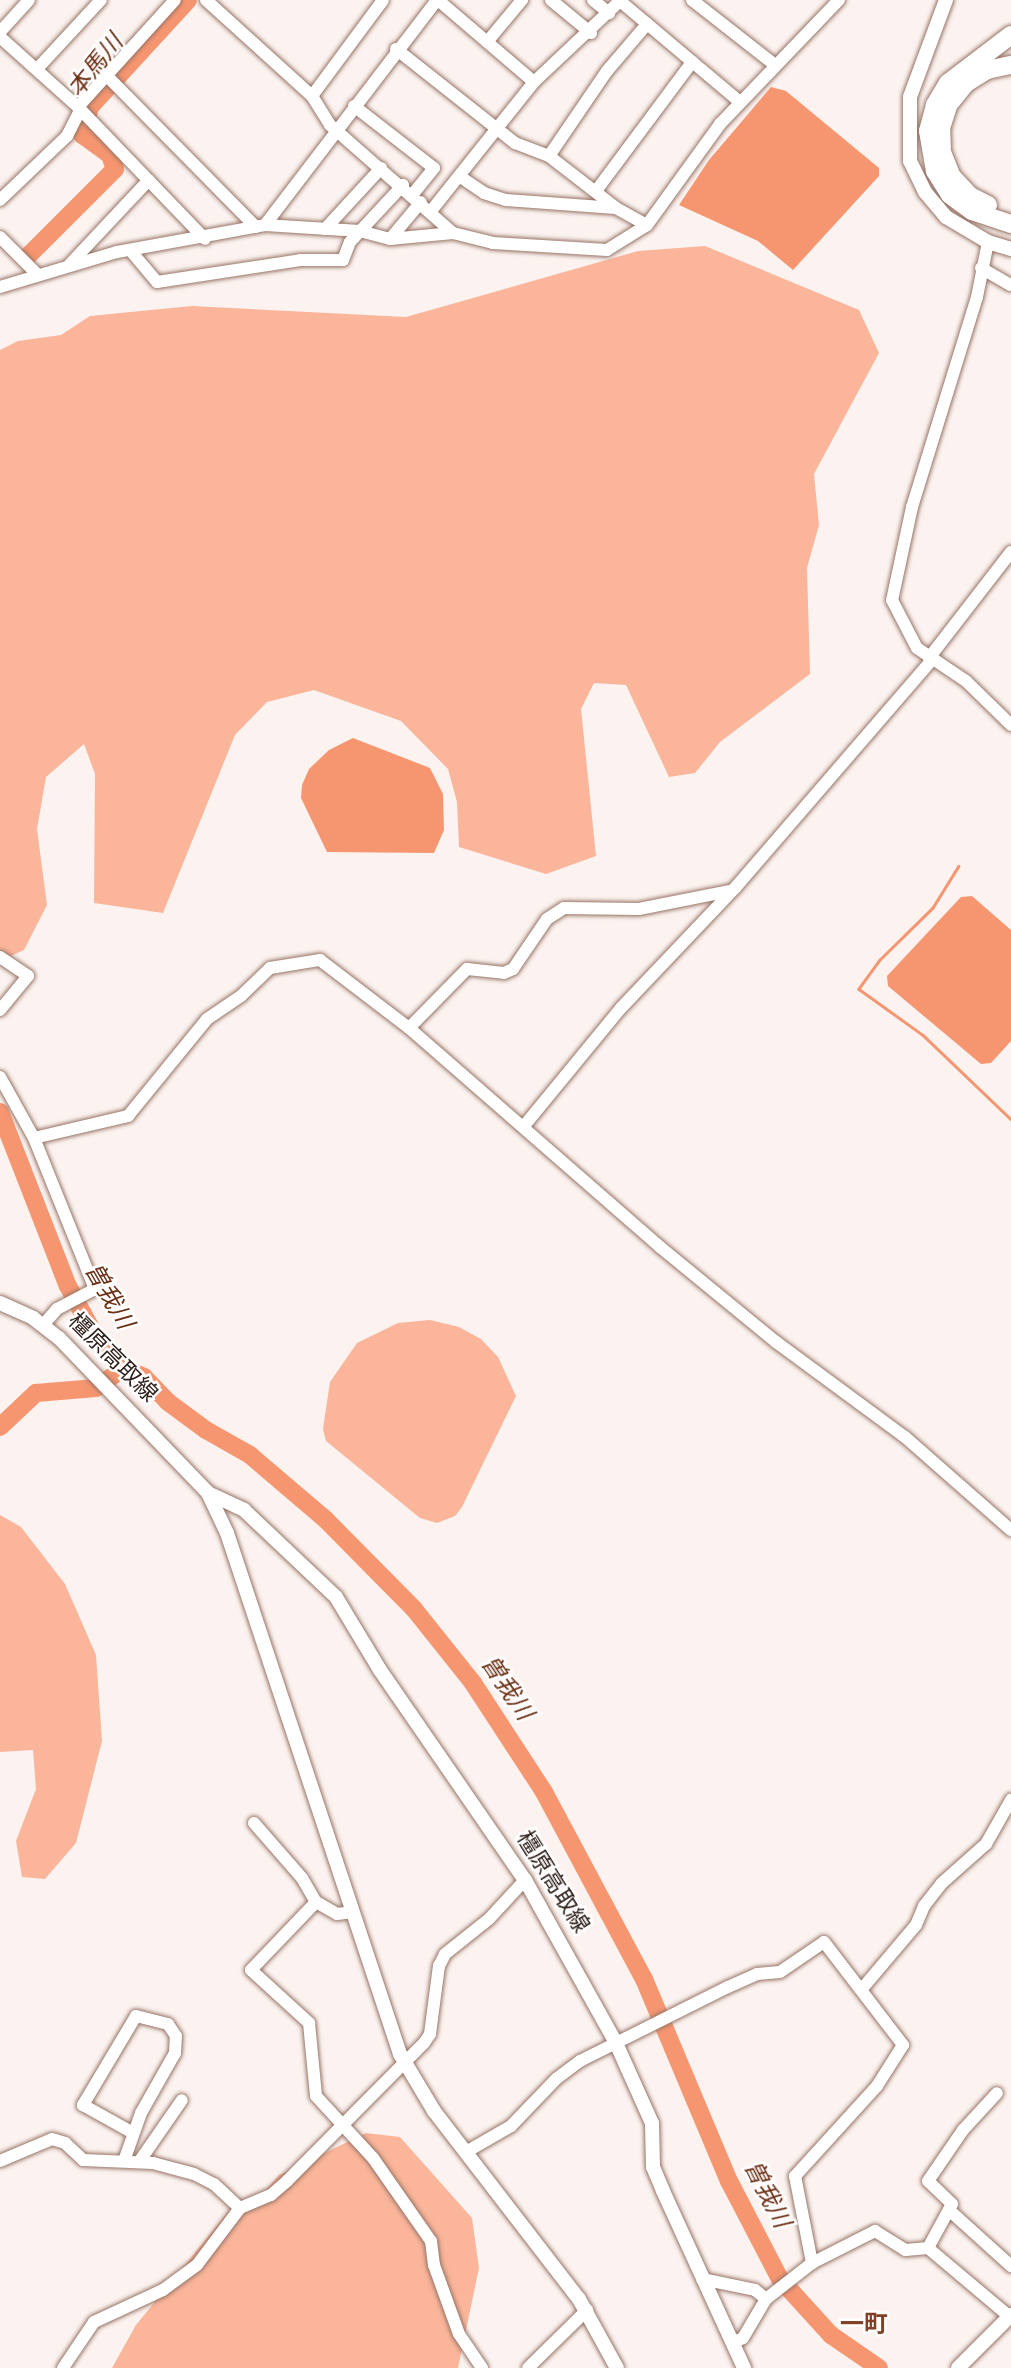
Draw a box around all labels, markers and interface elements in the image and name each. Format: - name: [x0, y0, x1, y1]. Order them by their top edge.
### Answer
- water label: 本馬川: [63, 30, 131, 104]
- water label: 曽我川: [77, 1259, 137, 1335]
- street label: 橿原高取線: [61, 1309, 161, 1409]
- water label: 曽我川: [473, 1651, 537, 1727]
- street label: 橿原高取線: [509, 1827, 593, 1939]
- water label: 曽我川: [736, 2156, 794, 2234]
- district label: 一町: [840, 2313, 888, 2341]

